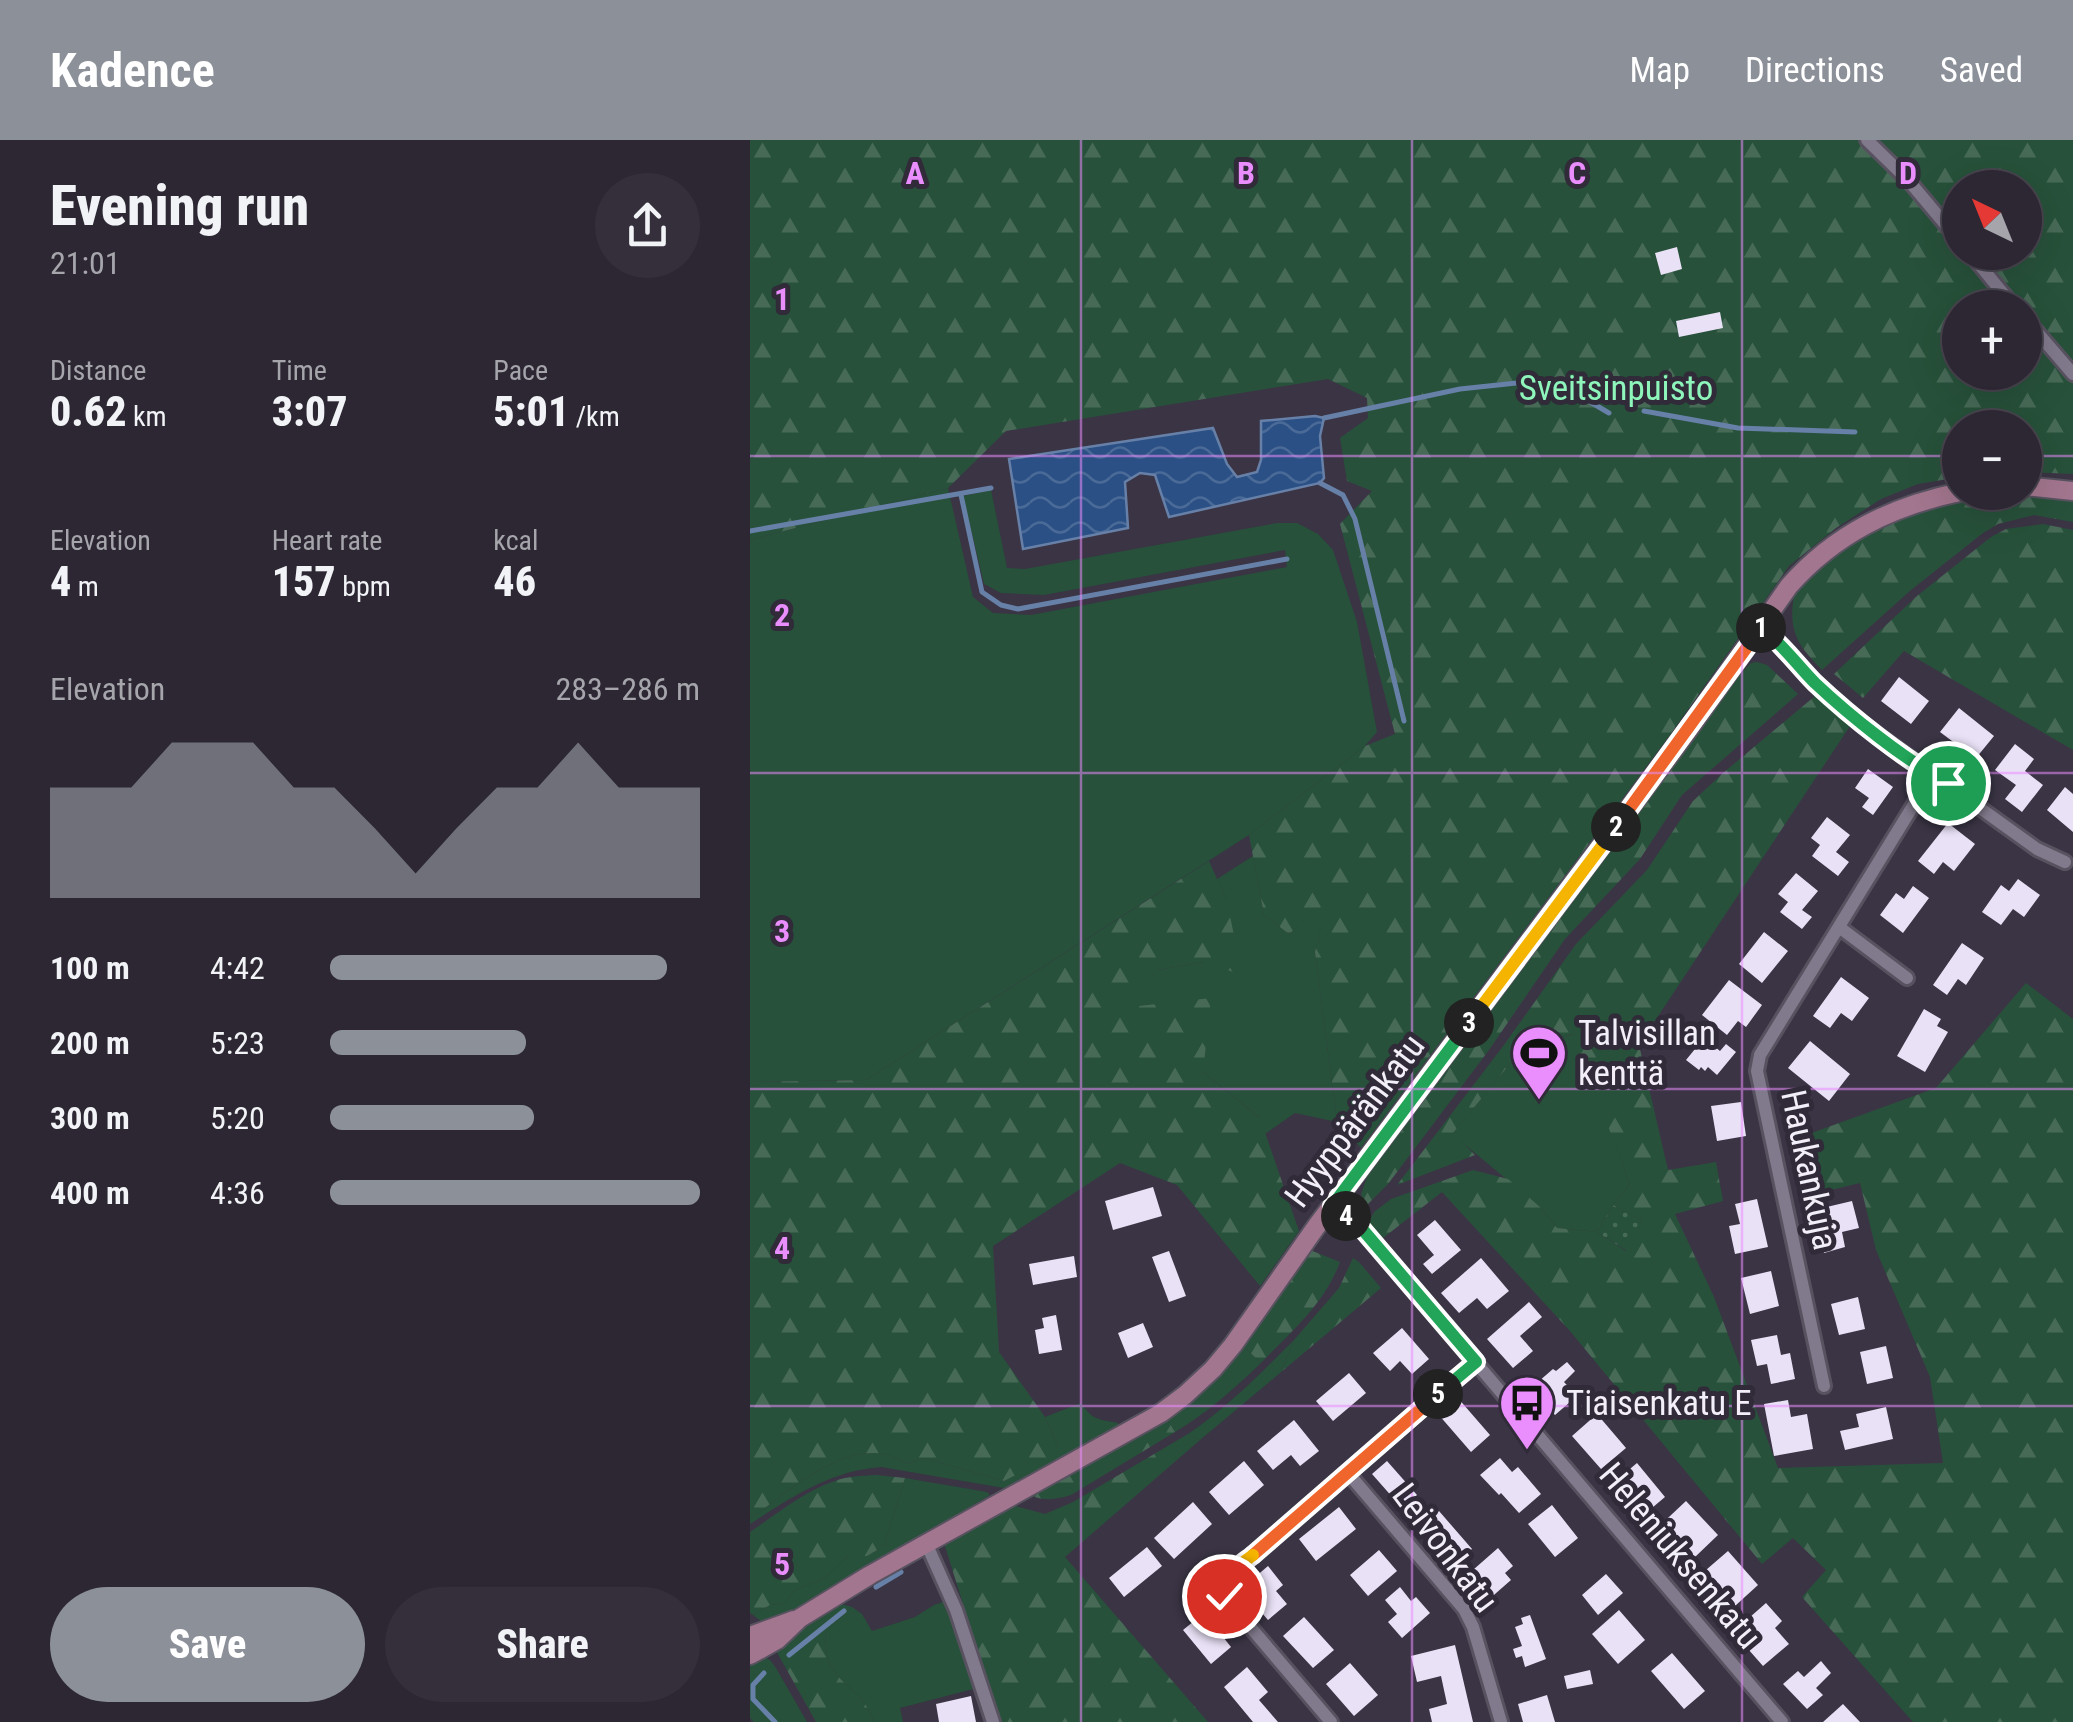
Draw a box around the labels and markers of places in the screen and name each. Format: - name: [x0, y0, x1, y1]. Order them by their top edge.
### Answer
- pin: 1: [1736, 603, 1786, 653]
- pin: [1906, 741, 1991, 826]
- pin: 2: [1591, 802, 1641, 852]
- pin: 3: [1444, 998, 1494, 1048]
- place label: Talvisillan kenttä: [1578, 1013, 1716, 1094]
- sports icon: Talvisillan kenttä: [1509, 1023, 1569, 1102]
- pin: 4: [1321, 1191, 1371, 1241]
- pin: 5: [1413, 1369, 1463, 1419]
- bus stop icon: Tiaisenkatu E: [1497, 1373, 1557, 1452]
- place label: Tiaisenkatu E: [1566, 1383, 1752, 1424]
- pin: [1182, 1554, 1267, 1639]

